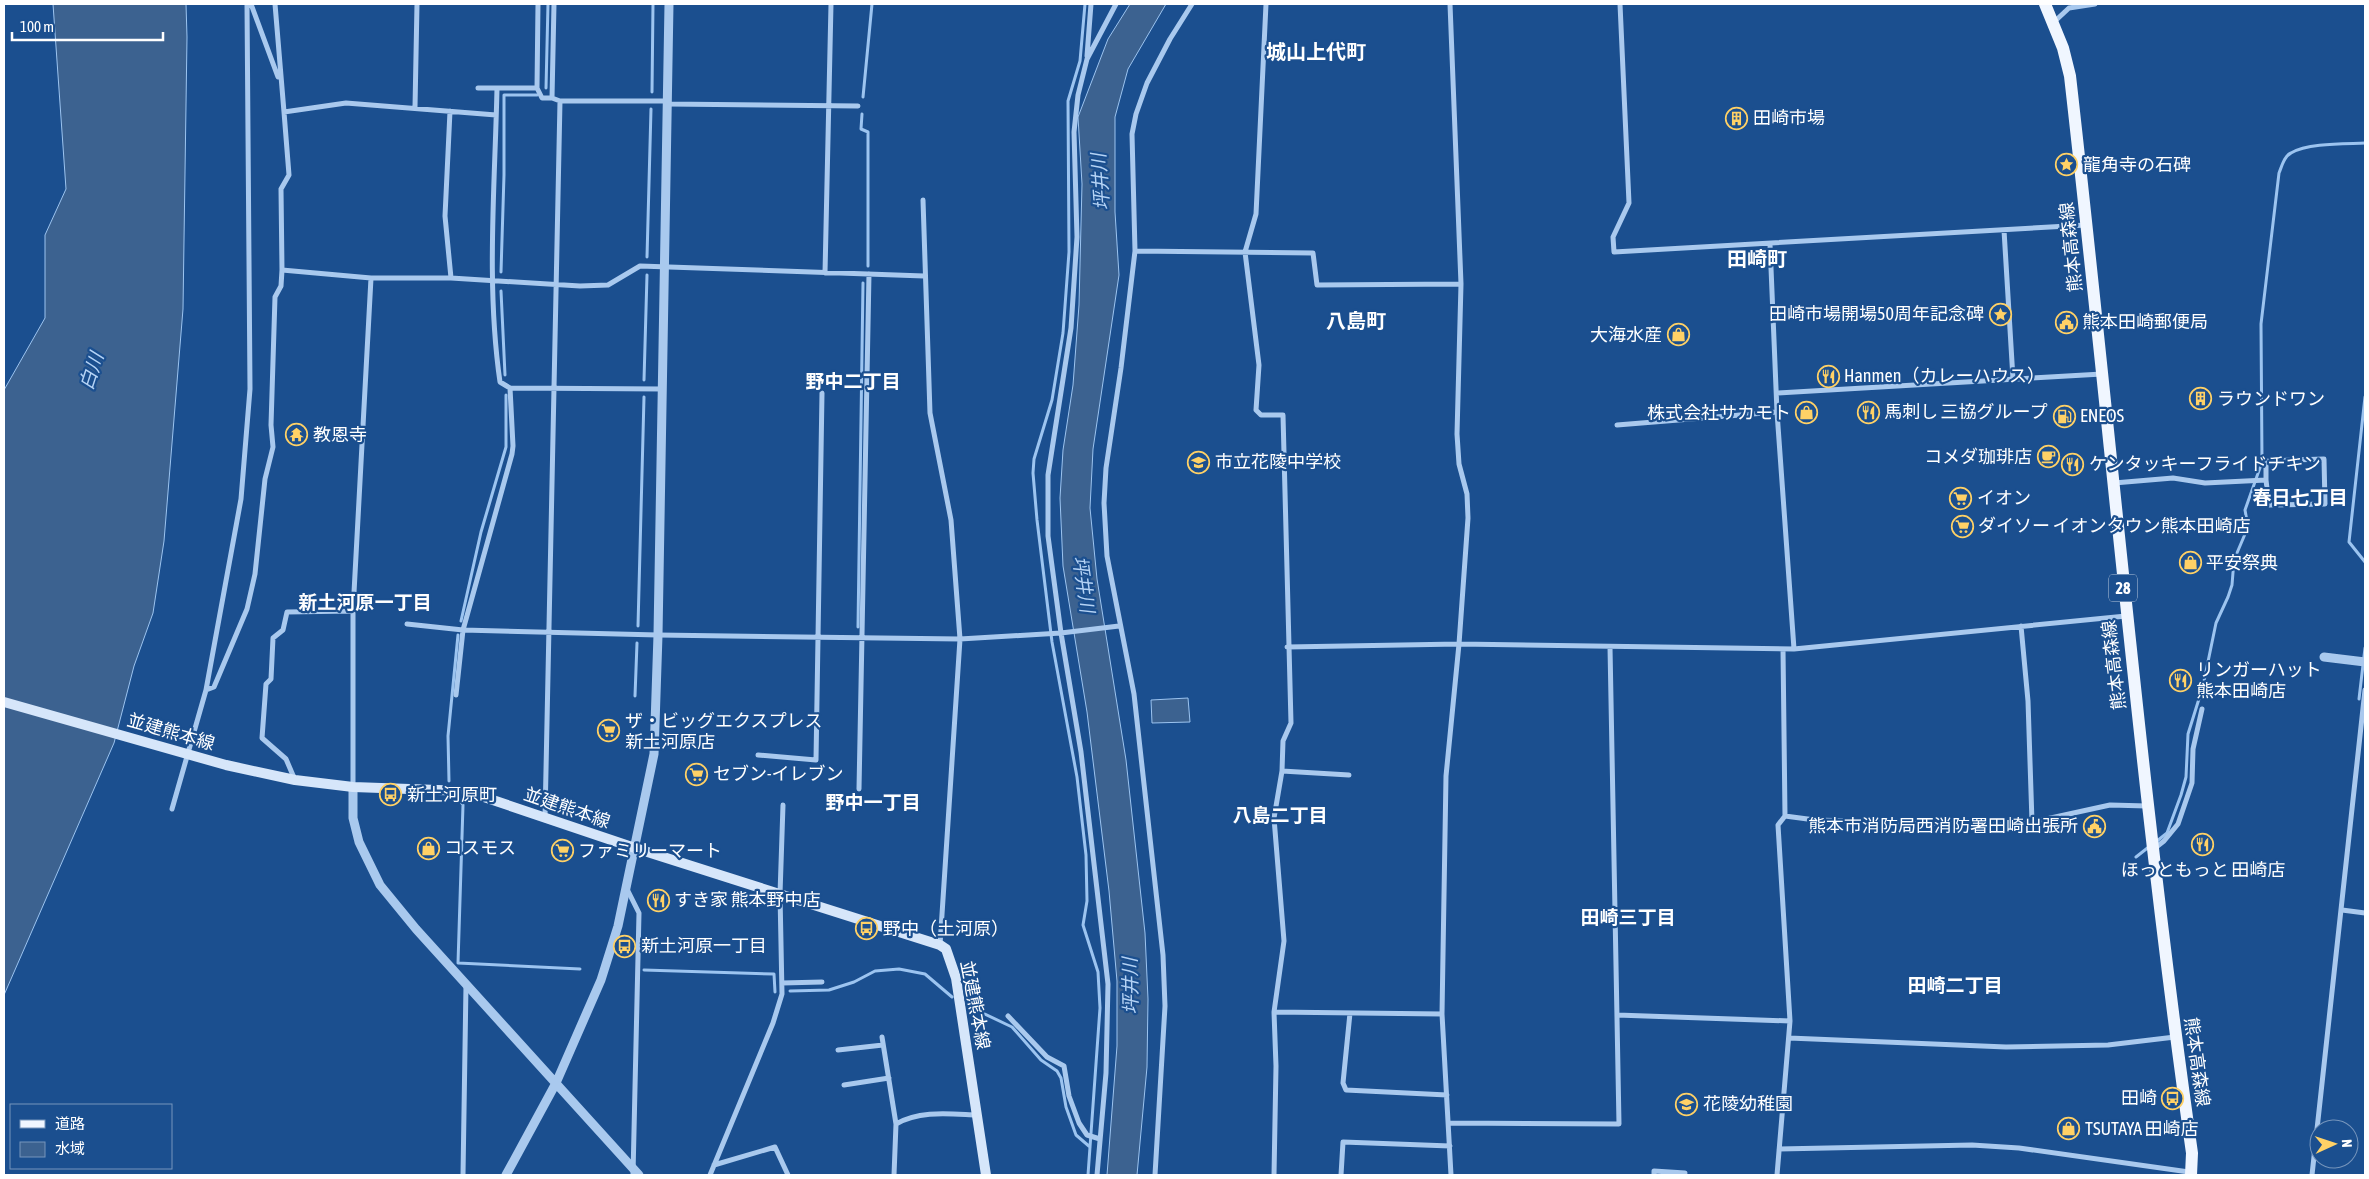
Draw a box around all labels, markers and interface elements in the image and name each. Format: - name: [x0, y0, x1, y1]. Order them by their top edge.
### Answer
- scale bar: [12, 10, 164, 42]
- text: 100 m: [20, 18, 54, 35]
- district label: 城山上代町: [1266, 40, 1366, 63]
- building icon: 田崎市場: [1725, 106, 1749, 130]
- place label: 田崎市場: [1753, 107, 1825, 128]
- water label: 坪井川: [1087, 151, 1113, 211]
- place icon: 龍角寺の石碑: [2055, 153, 2079, 177]
- place label: 龍角寺の石碑: [2083, 154, 2191, 175]
- street label: 熊本高森線: [2055, 201, 2086, 293]
- district label: 田崎町: [1727, 247, 1787, 270]
- place icon: 田崎市場開場50周年記念碑: [1988, 302, 2012, 326]
- place label: 田崎市場開場50周年記念碑: [1769, 303, 1984, 324]
- district label: 八島町: [1326, 309, 1386, 332]
- public building icon: 熊本田崎郵便局: [2054, 310, 2078, 334]
- place label: 熊本田崎郵便局: [2082, 311, 2208, 332]
- shop icon: 大海水産: [1666, 323, 1690, 347]
- place label: 大海水産: [1590, 324, 1662, 345]
- water label: 白川: [75, 348, 108, 392]
- restaurant icon: Hanmen（カレーハウス）: [1816, 364, 1840, 388]
- place label: Hanmen（カレーハウス）: [1844, 365, 2045, 386]
- district label: 野中二丁目: [805, 370, 901, 392]
- building icon: ラウンドワン: [2189, 387, 2213, 411]
- place label: ラウンドワン: [2217, 388, 2325, 409]
- restaurant icon: 馬刺し 三協グループ: [1856, 400, 1880, 424]
- shop icon: 株式会社サカモト: [1795, 401, 1819, 425]
- place label: 馬刺し 三協グループ: [1884, 401, 2047, 422]
- place label: 株式会社サカモト: [1647, 402, 1791, 423]
- fuel station icon: ENEOS: [2052, 404, 2076, 428]
- place label: ENEOS: [2080, 405, 2124, 426]
- temple icon: 教恩寺: [285, 423, 309, 447]
- place label: 教恩寺: [313, 424, 367, 445]
- cafe icon: コメダ珈琲店: [2036, 445, 2060, 469]
- place label: コメダ珈琲店: [1924, 446, 2032, 467]
- school or university icon: 市立花陵中学校: [1187, 450, 1211, 474]
- place label: 市立花陵中学校: [1215, 451, 1341, 472]
- restaurant icon: ケンタッキーフライドチキン: [2061, 452, 2085, 476]
- place label: ケンタッキーフライドチキン: [2089, 453, 2321, 474]
- supermarket icon: イオン: [1949, 486, 1973, 510]
- district label: 春日七丁目: [2252, 486, 2348, 508]
- place label: イオン: [1977, 487, 2031, 508]
- supermarket icon: ダイソー イオンタウン熊本田崎店: [1950, 514, 1974, 538]
- place label: ダイソー イオンタウン熊本田崎店: [1978, 515, 2250, 536]
- shop icon: 平安祭典: [2178, 551, 2202, 575]
- place label: 平安祭典: [2206, 552, 2278, 573]
- water label: 坪井川: [1069, 554, 1099, 616]
- road number: 28: [2109, 574, 2137, 602]
- district label: 新土河原一丁目: [298, 591, 432, 613]
- street label: 熊本高森線: [2098, 619, 2129, 711]
- place label: リンガーハット 熊本田崎店: [2196, 659, 2322, 701]
- restaurant icon: リンガーハット 熊本田崎店: [2168, 668, 2192, 692]
- street label: 並建熊本線: [125, 709, 217, 754]
- place label: ザ・ビッグエクスプレス 新土河原店: [625, 710, 822, 752]
- supermarket icon: ザ・ビッグエクスプレス 新土河原店: [597, 719, 621, 743]
- supermarket icon: セブン-イレブン: [685, 762, 709, 786]
- place label: セブン-イレブン: [713, 763, 844, 784]
- bus stop icon: 新土河原町: [379, 783, 403, 807]
- street label: 並建熊本線: [521, 783, 613, 832]
- place label: 新土河原町: [407, 784, 497, 805]
- district label: 野中一丁目: [825, 791, 921, 813]
- district label: 八島二丁目: [1232, 804, 1328, 826]
- public building icon: 熊本市消防局西消防署田崎出張所: [2082, 814, 2106, 838]
- place label: 熊本市消防局西消防署田崎出張所: [1808, 815, 2078, 836]
- restaurant icon: ほっともっと 田崎店: [2191, 833, 2215, 857]
- shop icon: コスモス: [416, 836, 440, 860]
- place label: コスモス: [444, 837, 516, 858]
- supermarket icon: ファミリーマート: [550, 839, 574, 863]
- place label: ファミリーマート: [578, 840, 722, 861]
- place label: ほっともっと 田崎店: [2121, 859, 2285, 880]
- restaurant icon: すき家 熊本野中店: [646, 888, 670, 912]
- place label: すき家 熊本野中店: [674, 889, 820, 910]
- district label: 田崎三丁目: [1580, 906, 1676, 928]
- bus stop icon: 野中（土河原）: [855, 917, 879, 941]
- place label: 野中（土河原）: [883, 918, 1009, 939]
- bus stop icon: 新土河原一丁目: [613, 934, 637, 958]
- place label: 新土河原一丁目: [641, 935, 767, 956]
- water label: 坪井川: [1118, 955, 1141, 1015]
- street label: 並建熊本線: [957, 959, 994, 1051]
- district label: 田崎二丁目: [1907, 974, 2003, 996]
- street label: 熊本高森線: [2181, 1016, 2214, 1108]
- bus stop icon: 田崎: [2161, 1086, 2185, 1110]
- place label: 田崎: [2121, 1087, 2157, 1108]
- school or university icon: 花陵幼稚園: [1675, 1092, 1699, 1116]
- place label: 花陵幼稚園: [1703, 1093, 1793, 1114]
- legend: [10, 1104, 172, 1169]
- text: 道路: [55, 1115, 85, 1132]
- shop icon: TSUTAYA 田崎店: [2057, 1117, 2081, 1141]
- place label: TSUTAYA 田崎店: [2085, 1118, 2199, 1139]
- north arrow: [2309, 1119, 2359, 1169]
- text: N: [2339, 1139, 2355, 1148]
- text: 水域: [55, 1140, 85, 1157]

